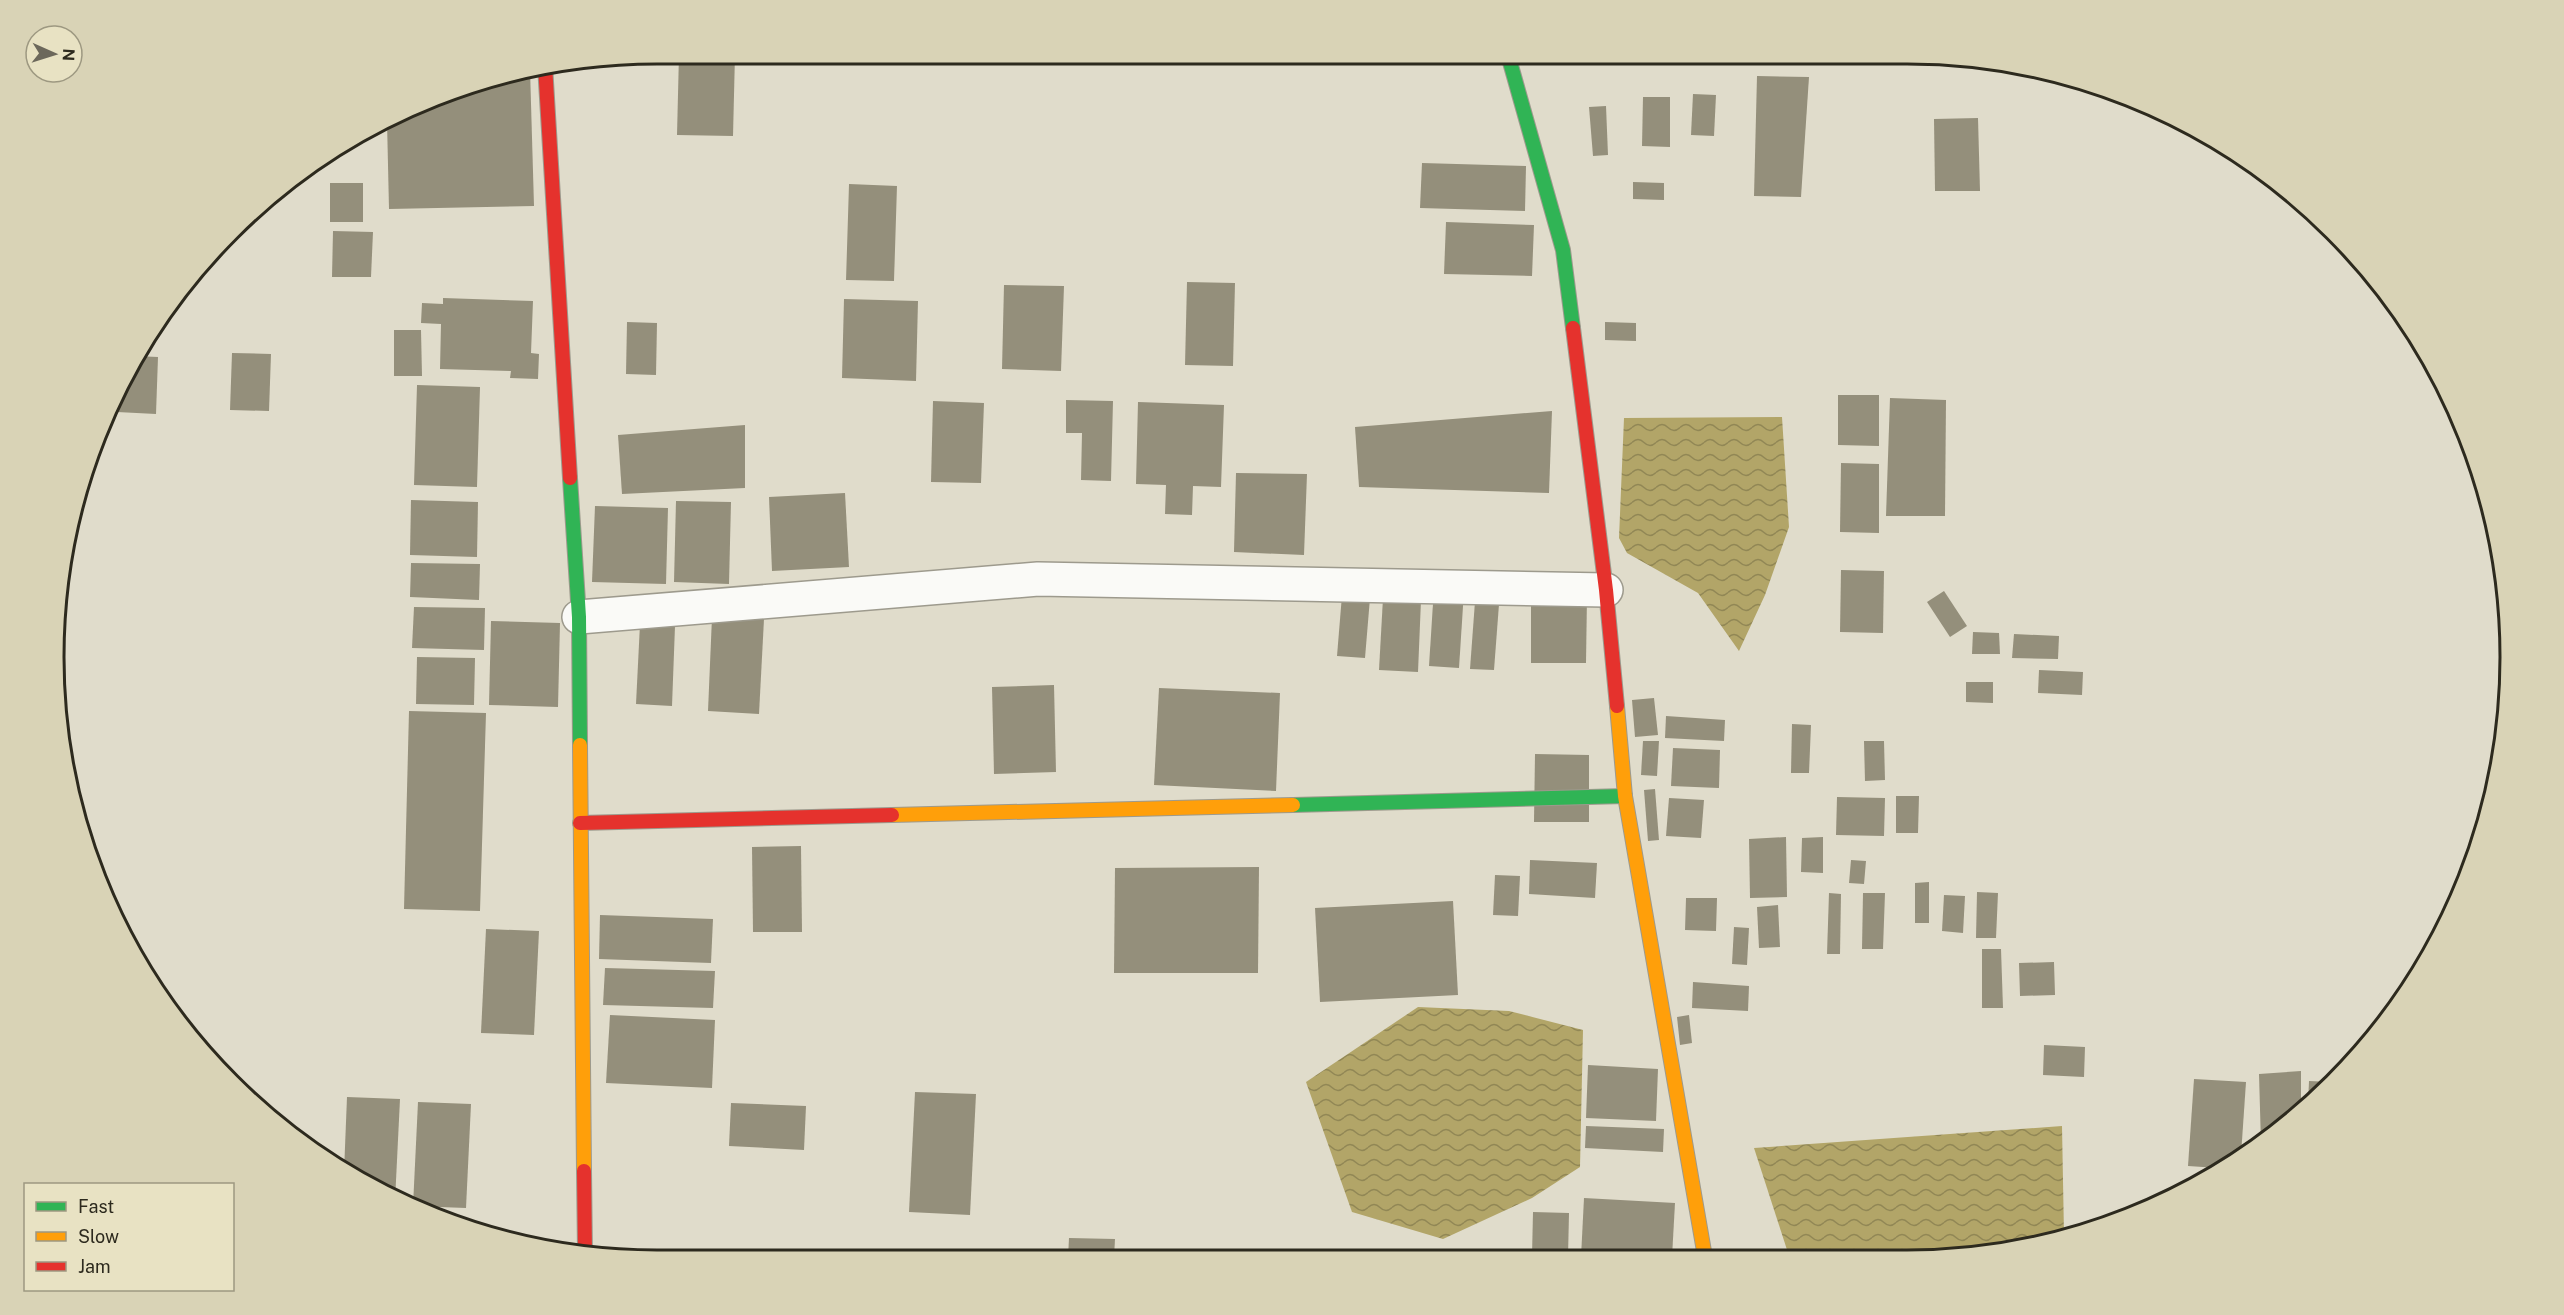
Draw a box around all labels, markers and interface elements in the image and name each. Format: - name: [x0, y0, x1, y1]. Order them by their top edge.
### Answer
- north arrow: [24, 24, 84, 84]
- text: N: [59, 48, 78, 62]
- legend: [24, 1183, 234, 1291]
- text: Fast: [78, 1196, 114, 1217]
- text: Slow: [78, 1226, 119, 1247]
- text: Jam: [78, 1256, 111, 1277]

